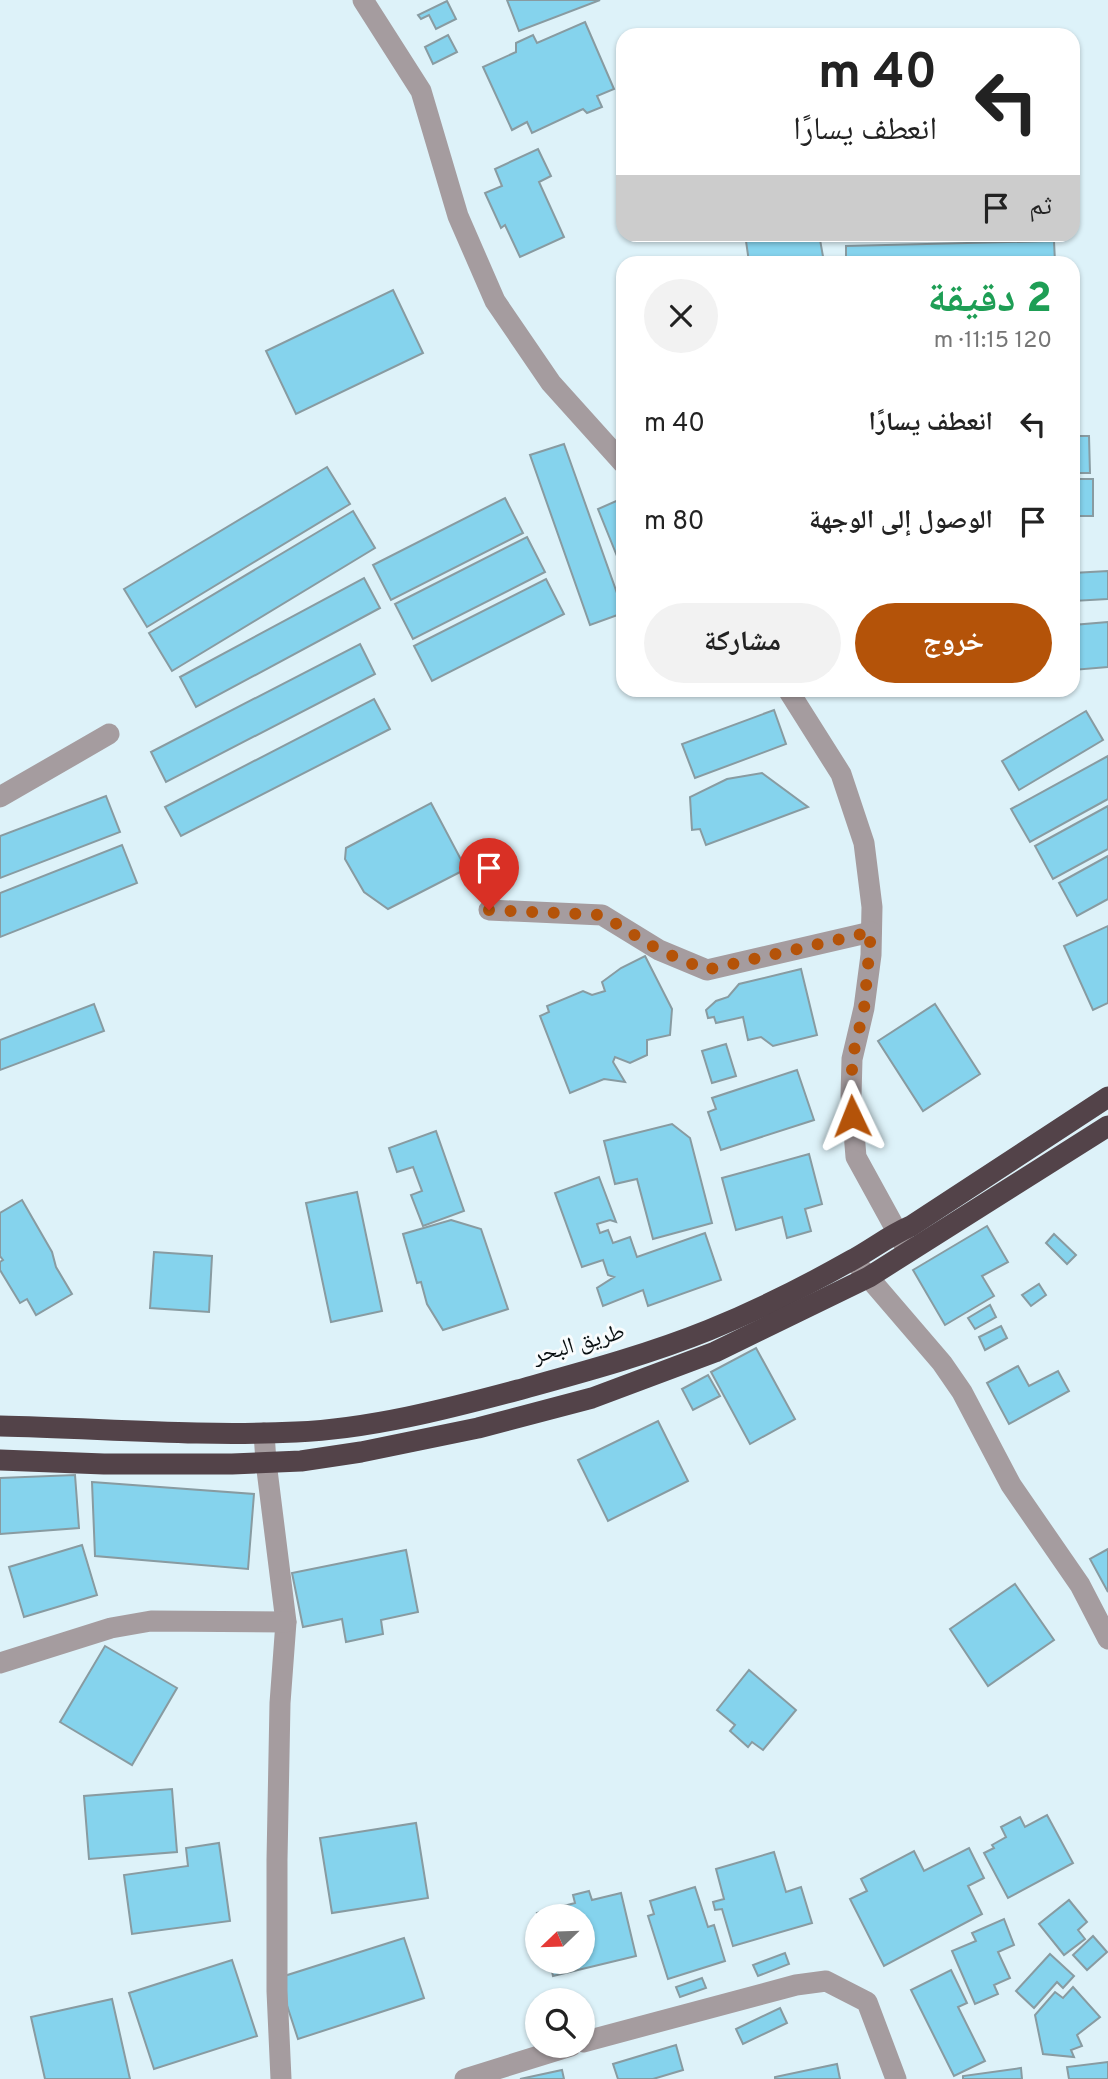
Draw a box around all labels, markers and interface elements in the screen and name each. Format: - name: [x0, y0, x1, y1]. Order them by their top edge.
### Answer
- text: 40 m: [818, 44, 937, 106]
- icon: left: [961, 56, 1052, 147]
- text: انعطف يسارًا: [793, 111, 937, 151]
- icon: arrive: [977, 189, 1015, 227]
- text: ثم: [1029, 191, 1052, 224]
- text: 2 دقيقة: [927, 274, 1052, 327]
- button: close: [644, 279, 718, 353]
- text: 120 m · 11:15: [934, 327, 1052, 356]
- icon: left: [1014, 405, 1052, 443]
- text: انعطف يسارًا: [869, 407, 993, 440]
- text: 40 m: [644, 408, 705, 441]
- icon: arrive: [1014, 503, 1052, 541]
- text: الوصول إلى الوجهة: [809, 505, 993, 538]
- text: 80 m: [644, 506, 704, 539]
- button: مشاركة: [644, 603, 841, 683]
- button: خروج: [855, 603, 1052, 683]
- pin: [459, 838, 519, 910]
- icon: arrive: [470, 849, 508, 887]
- position arrow: [815, 1079, 889, 1153]
- street label: طريق البحر: [529, 1318, 628, 1372]
- north arrow: [525, 1904, 595, 1974]
- map controls: [525, 1904, 595, 2058]
- button: search: [525, 1988, 595, 2058]

